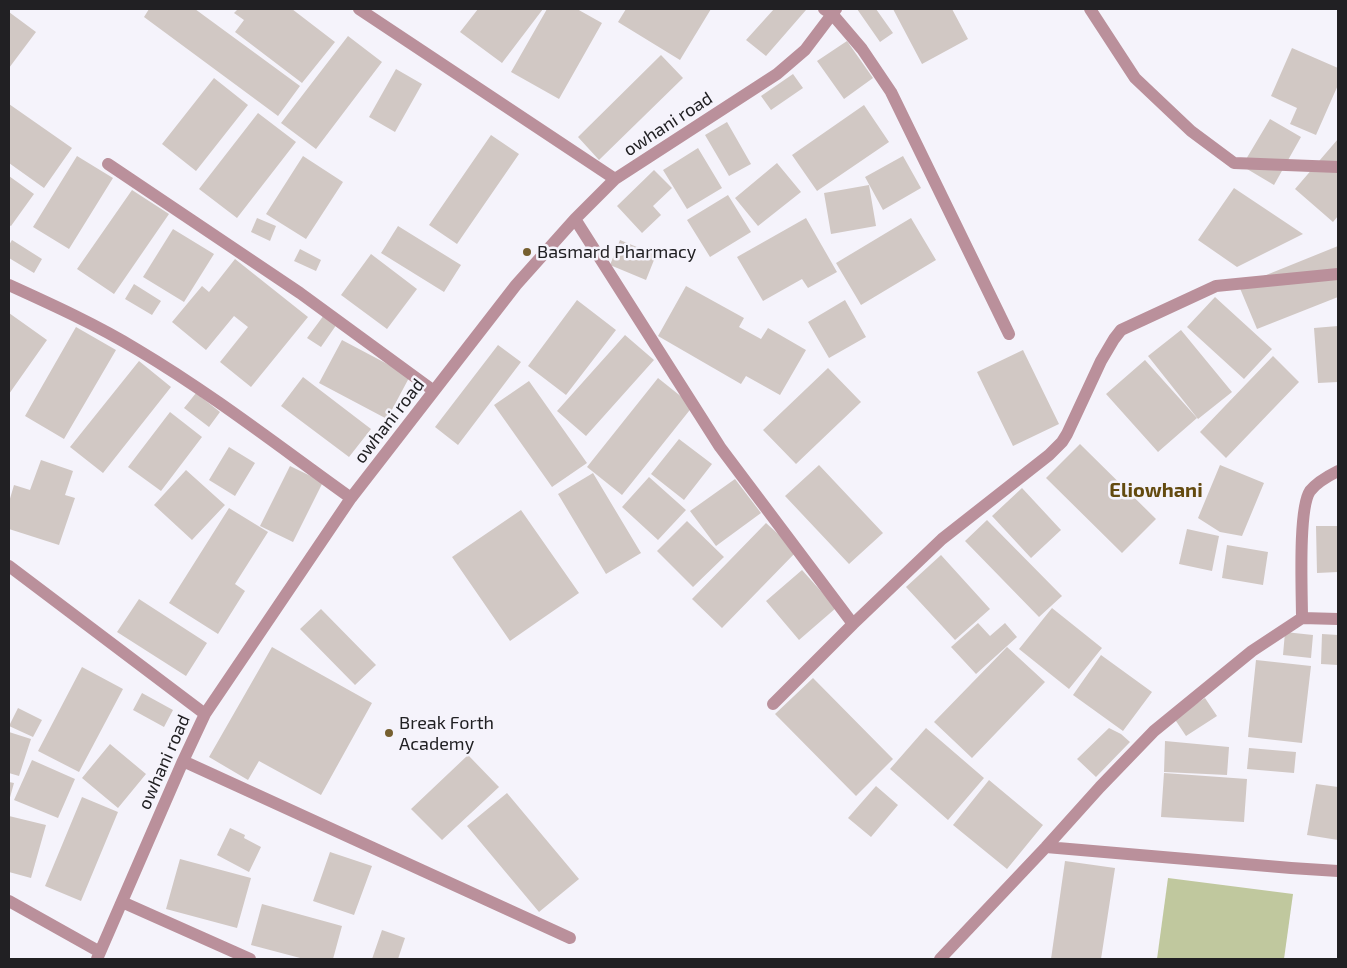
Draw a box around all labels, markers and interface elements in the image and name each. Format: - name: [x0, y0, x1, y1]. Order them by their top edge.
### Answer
- street label: owhani road: [619, 87, 717, 161]
- place label: Basmard Pharmacy: [537, 241, 696, 263]
- marker: Basmard Pharmacy: [521, 246, 533, 258]
- street label: owhani road: [349, 374, 429, 468]
- district label: Eliowhani: [1109, 478, 1203, 502]
- street label: owhani road: [133, 711, 195, 813]
- place label: Break Forth Academy: [399, 712, 494, 754]
- marker: Break Forth Academy: [383, 727, 395, 739]

